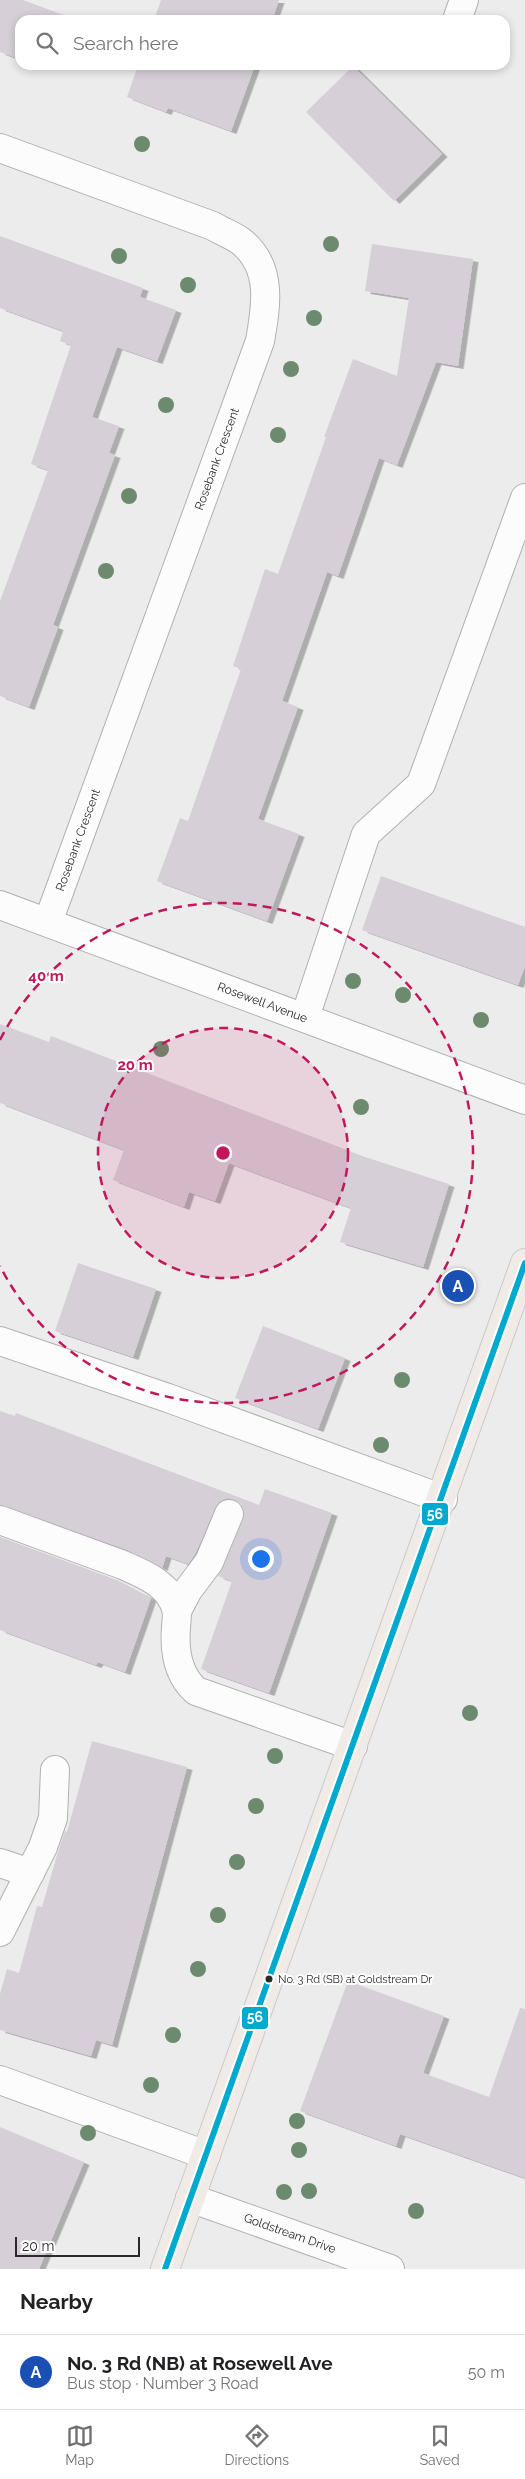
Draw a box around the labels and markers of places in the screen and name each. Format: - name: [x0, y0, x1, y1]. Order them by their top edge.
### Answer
- centre of rings: [214, 1144, 232, 1162]
- pin: A: [442, 1267, 474, 1305]
- place label: No. 3 Rd (SB) at Goldstream Dr: [278, 1973, 432, 1986]
- marker: No. 3 Rd (SB) at Goldstream Dr: [264, 1974, 274, 1984]

